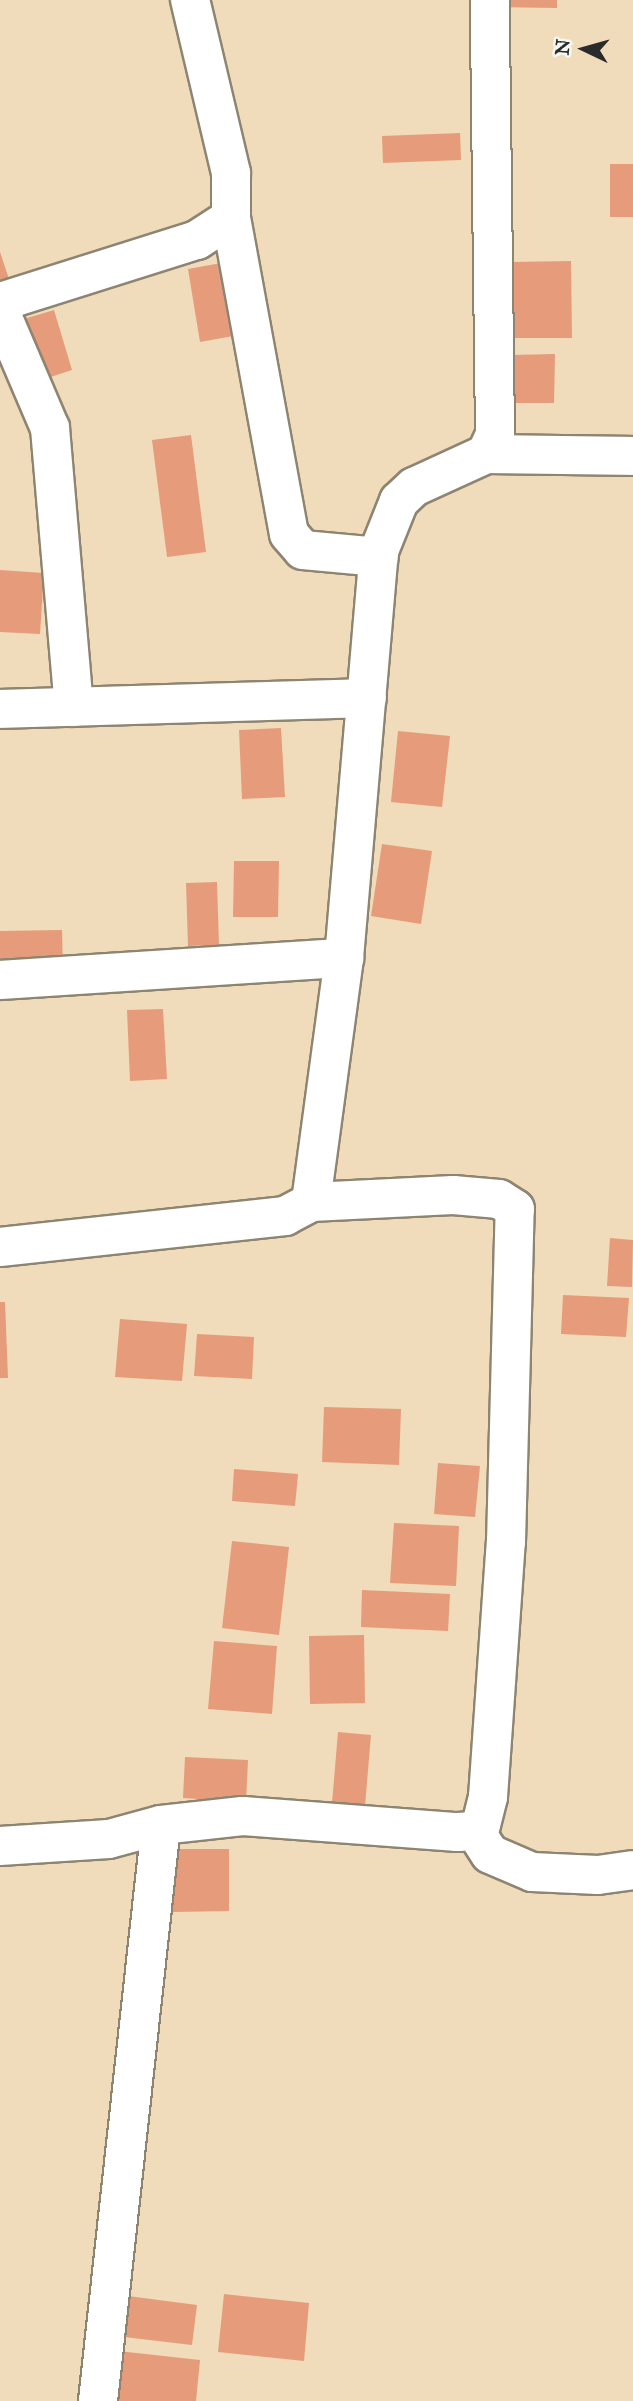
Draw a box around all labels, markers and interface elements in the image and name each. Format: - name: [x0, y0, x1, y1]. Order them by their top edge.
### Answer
- north arrow: [549, 14, 619, 84]
- text: N: [550, 38, 575, 56]

